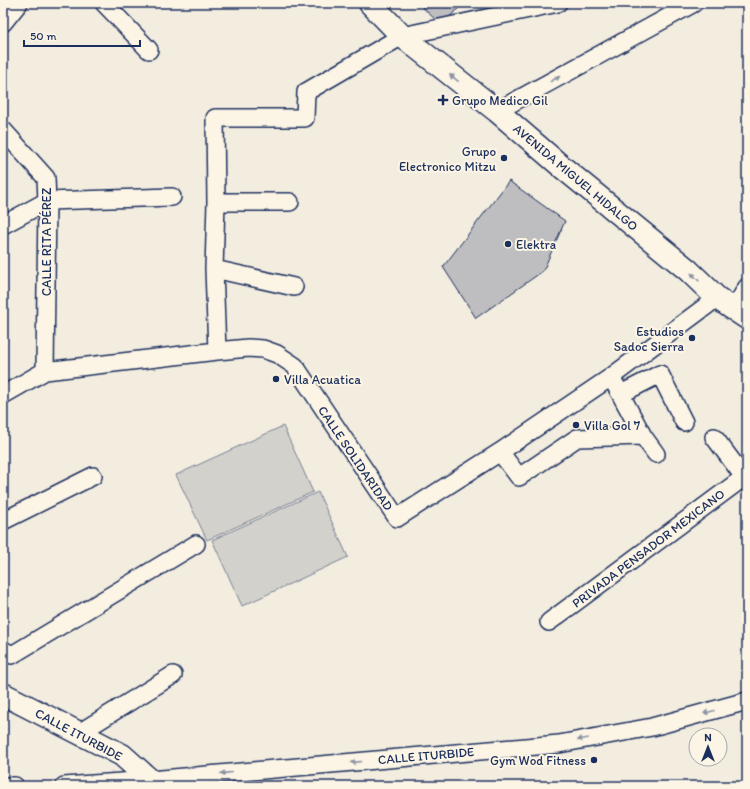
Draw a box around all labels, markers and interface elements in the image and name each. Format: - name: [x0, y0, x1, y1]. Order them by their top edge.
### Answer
- scale bar: [24, 22, 140, 48]
- text: 50 m: [30, 29, 56, 43]
- one-way arrow: [449, 74, 460, 82]
- one-way arrow: [549, 76, 561, 82]
- place label: Grupo Medico Gil: [452, 93, 548, 108]
- marker: Grupo Medico Gil: [437, 94, 449, 106]
- street label: AVENIDA MIGUEL HIDALGO: [510, 121, 641, 234]
- place label: Grupo Electronico Mitzu: [399, 144, 496, 174]
- marker: Grupo Electronico Mitzu: [499, 153, 509, 163]
- street label: CALLE RITA PÉREZ: [39, 187, 54, 296]
- place label: Elektra: [516, 237, 557, 252]
- marker: Elektra: [503, 239, 513, 249]
- one-way arrow: [690, 272, 700, 282]
- place label: Estudios Sadoc Sierra: [614, 324, 685, 354]
- marker: Estudios Sadoc Sierra: [687, 333, 697, 343]
- place label: Villa Acuatica: [284, 372, 361, 387]
- marker: Villa Acuatica: [271, 374, 281, 384]
- street label: CALLE SOLIDARIDAD: [315, 403, 396, 514]
- place label: Villa Gol 7: [584, 418, 641, 433]
- marker: Villa Gol 7: [571, 420, 581, 430]
- street label: PRIVADA PENSADOR MEXICANO: [569, 486, 728, 611]
- street label: CALLE ITURBIDE: [33, 705, 125, 764]
- one-way arrow: [703, 709, 716, 715]
- north arrow: [688, 727, 728, 767]
- text: N: [704, 731, 712, 744]
- one-way arrow: [576, 737, 589, 743]
- street label: CALLE ITURBIDE: [377, 744, 475, 767]
- place label: Gym Wod Fitness: [490, 753, 586, 768]
- marker: Gym Wod Fitness: [589, 755, 599, 765]
- one-way arrow: [350, 758, 362, 765]
- one-way arrow: [220, 770, 232, 777]

